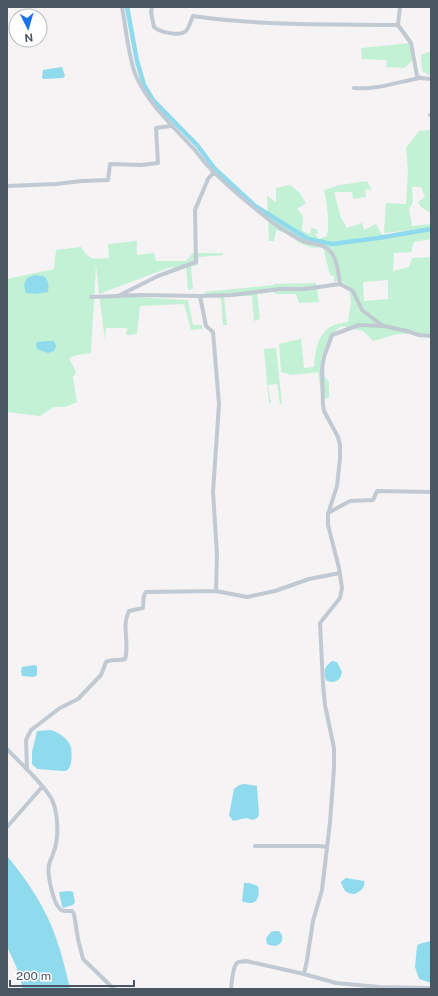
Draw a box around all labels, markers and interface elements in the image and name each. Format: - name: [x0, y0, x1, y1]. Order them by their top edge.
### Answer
- north arrow: [8, 8, 48, 48]
- text: N: [24, 32, 34, 44]
- scale bar: [10, 962, 134, 988]
- text: 200 m: [16, 969, 51, 983]

